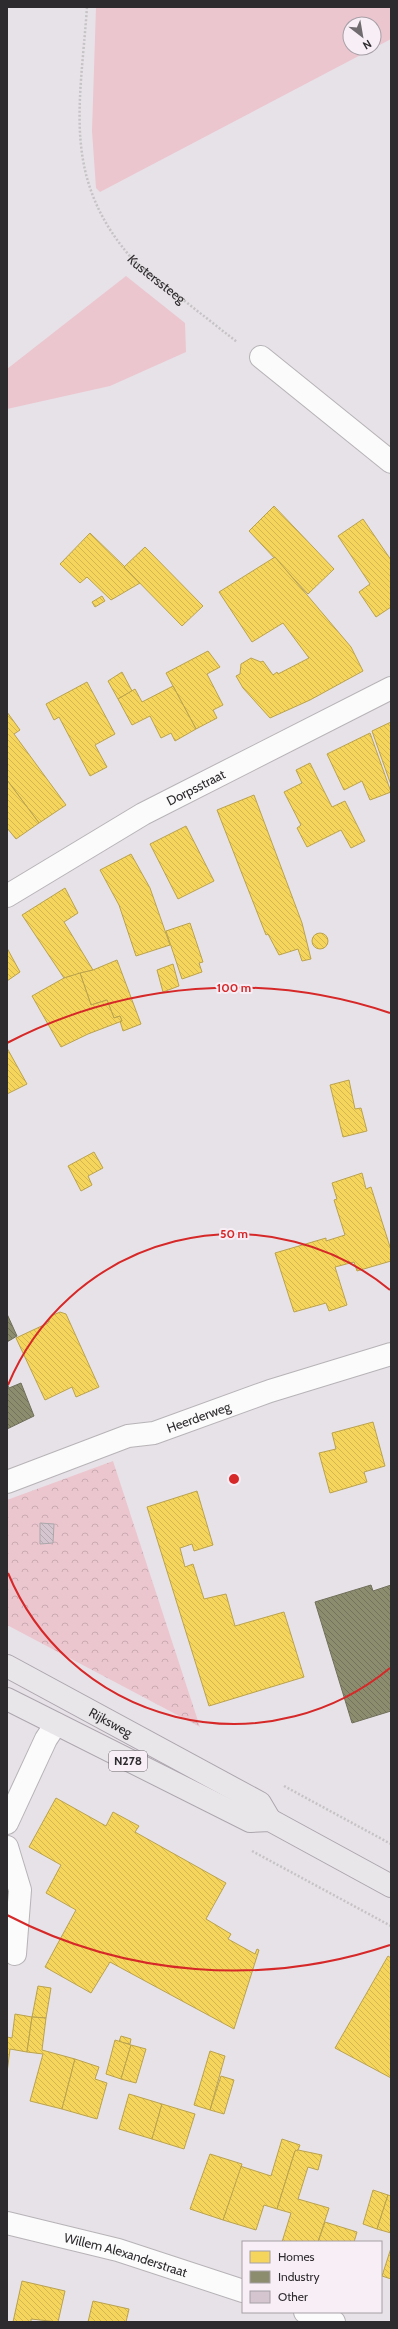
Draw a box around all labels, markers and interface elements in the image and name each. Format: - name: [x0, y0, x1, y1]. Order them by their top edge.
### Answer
- north arrow: [342, 16, 382, 56]
- text: N: [360, 37, 374, 53]
- street label: Kusterssteeg: [124, 251, 189, 307]
- street label: Dorpsstraat: [164, 765, 228, 809]
- text: 100 m: [217, 980, 251, 995]
- text: 50 m: [220, 1226, 248, 1241]
- street label: Heerderweg: [164, 1398, 233, 1436]
- centre of rings: [227, 1472, 241, 1486]
- street label: Rijksweg: [86, 1704, 136, 1741]
- road number: N278: [109, 1751, 147, 1771]
- street label: Willem Alexanderstraat: [63, 2229, 190, 2280]
- legend: [242, 2241, 382, 2313]
- text: Homes: [278, 2249, 315, 2264]
- text: Industry: [278, 2269, 319, 2284]
- text: Other: [278, 2289, 308, 2304]

